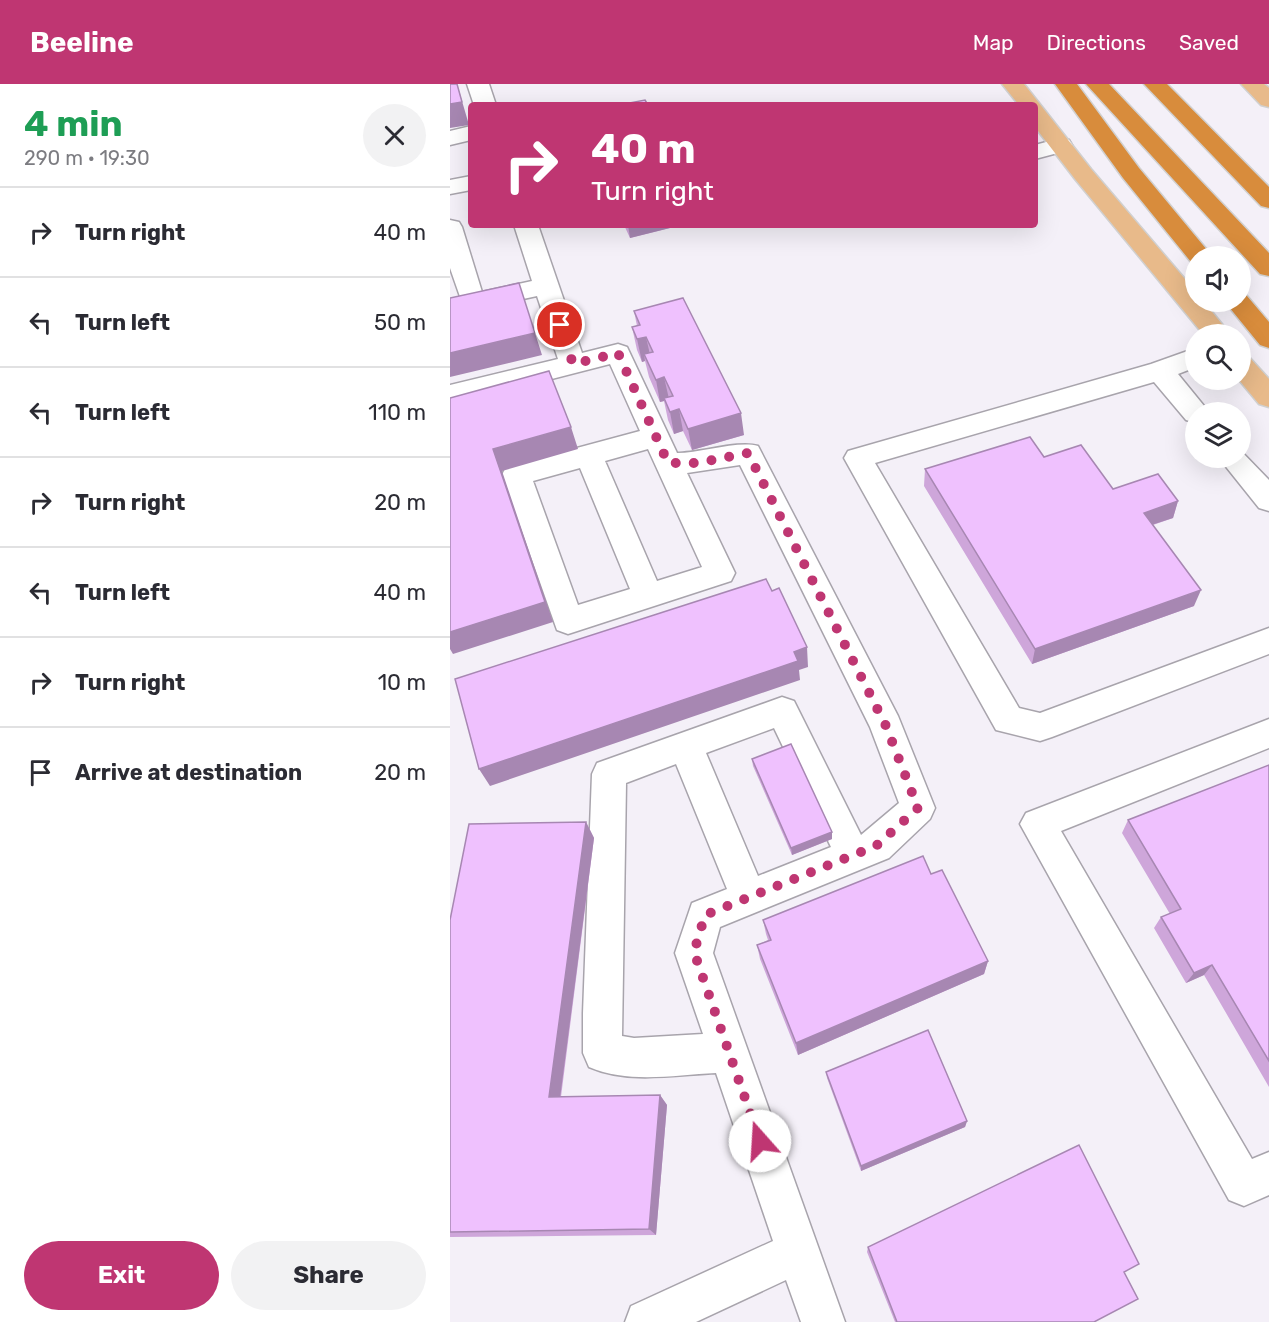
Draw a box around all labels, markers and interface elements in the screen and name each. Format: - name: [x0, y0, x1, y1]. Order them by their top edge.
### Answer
- text: Beeline: [30, 26, 134, 59]
- text: Map: [973, 30, 1014, 55]
- text: Directions: [1047, 30, 1146, 55]
- text: Saved: [1179, 30, 1239, 55]
- text: 4 min: [24, 102, 123, 145]
- button: close: [363, 104, 426, 167]
- text: 40 m: [591, 124, 696, 174]
- icon: right: [492, 126, 570, 204]
- text: 290 m · 19:30: [24, 146, 150, 170]
- text: Turn right: [591, 175, 714, 207]
- icon: right: [24, 216, 57, 249]
- text: Turn right: [75, 219, 185, 246]
- text: 40 m: [373, 219, 426, 246]
- map controls: [1185, 246, 1251, 468]
- button: sound: [1185, 246, 1251, 312]
- pin: [534, 299, 585, 350]
- icon: left: [24, 306, 57, 339]
- icon: arrive: [543, 308, 576, 341]
- text: Turn left: [75, 309, 170, 336]
- text: 50 m: [374, 309, 426, 336]
- button: search: [1185, 324, 1251, 390]
- icon: left: [24, 396, 57, 429]
- text: Turn left: [75, 399, 170, 426]
- text: 110 m: [368, 399, 426, 426]
- button: layers: [1185, 402, 1251, 468]
- icon: right: [24, 486, 57, 519]
- text: Turn right: [75, 489, 185, 516]
- text: 20 m: [374, 489, 426, 516]
- icon: left: [24, 576, 57, 609]
- text: Turn left: [75, 579, 170, 606]
- text: 40 m: [373, 579, 426, 606]
- icon: right: [24, 666, 57, 699]
- text: Turn right: [75, 669, 185, 696]
- text: 10 m: [378, 669, 426, 696]
- icon: arrive: [24, 756, 57, 789]
- text: Arrive at destination: [75, 759, 302, 786]
- text: 20 m: [374, 759, 426, 786]
- position arrow: [728, 1109, 792, 1173]
- button: Exit: [24, 1241, 219, 1310]
- button: Share: [231, 1241, 426, 1310]

